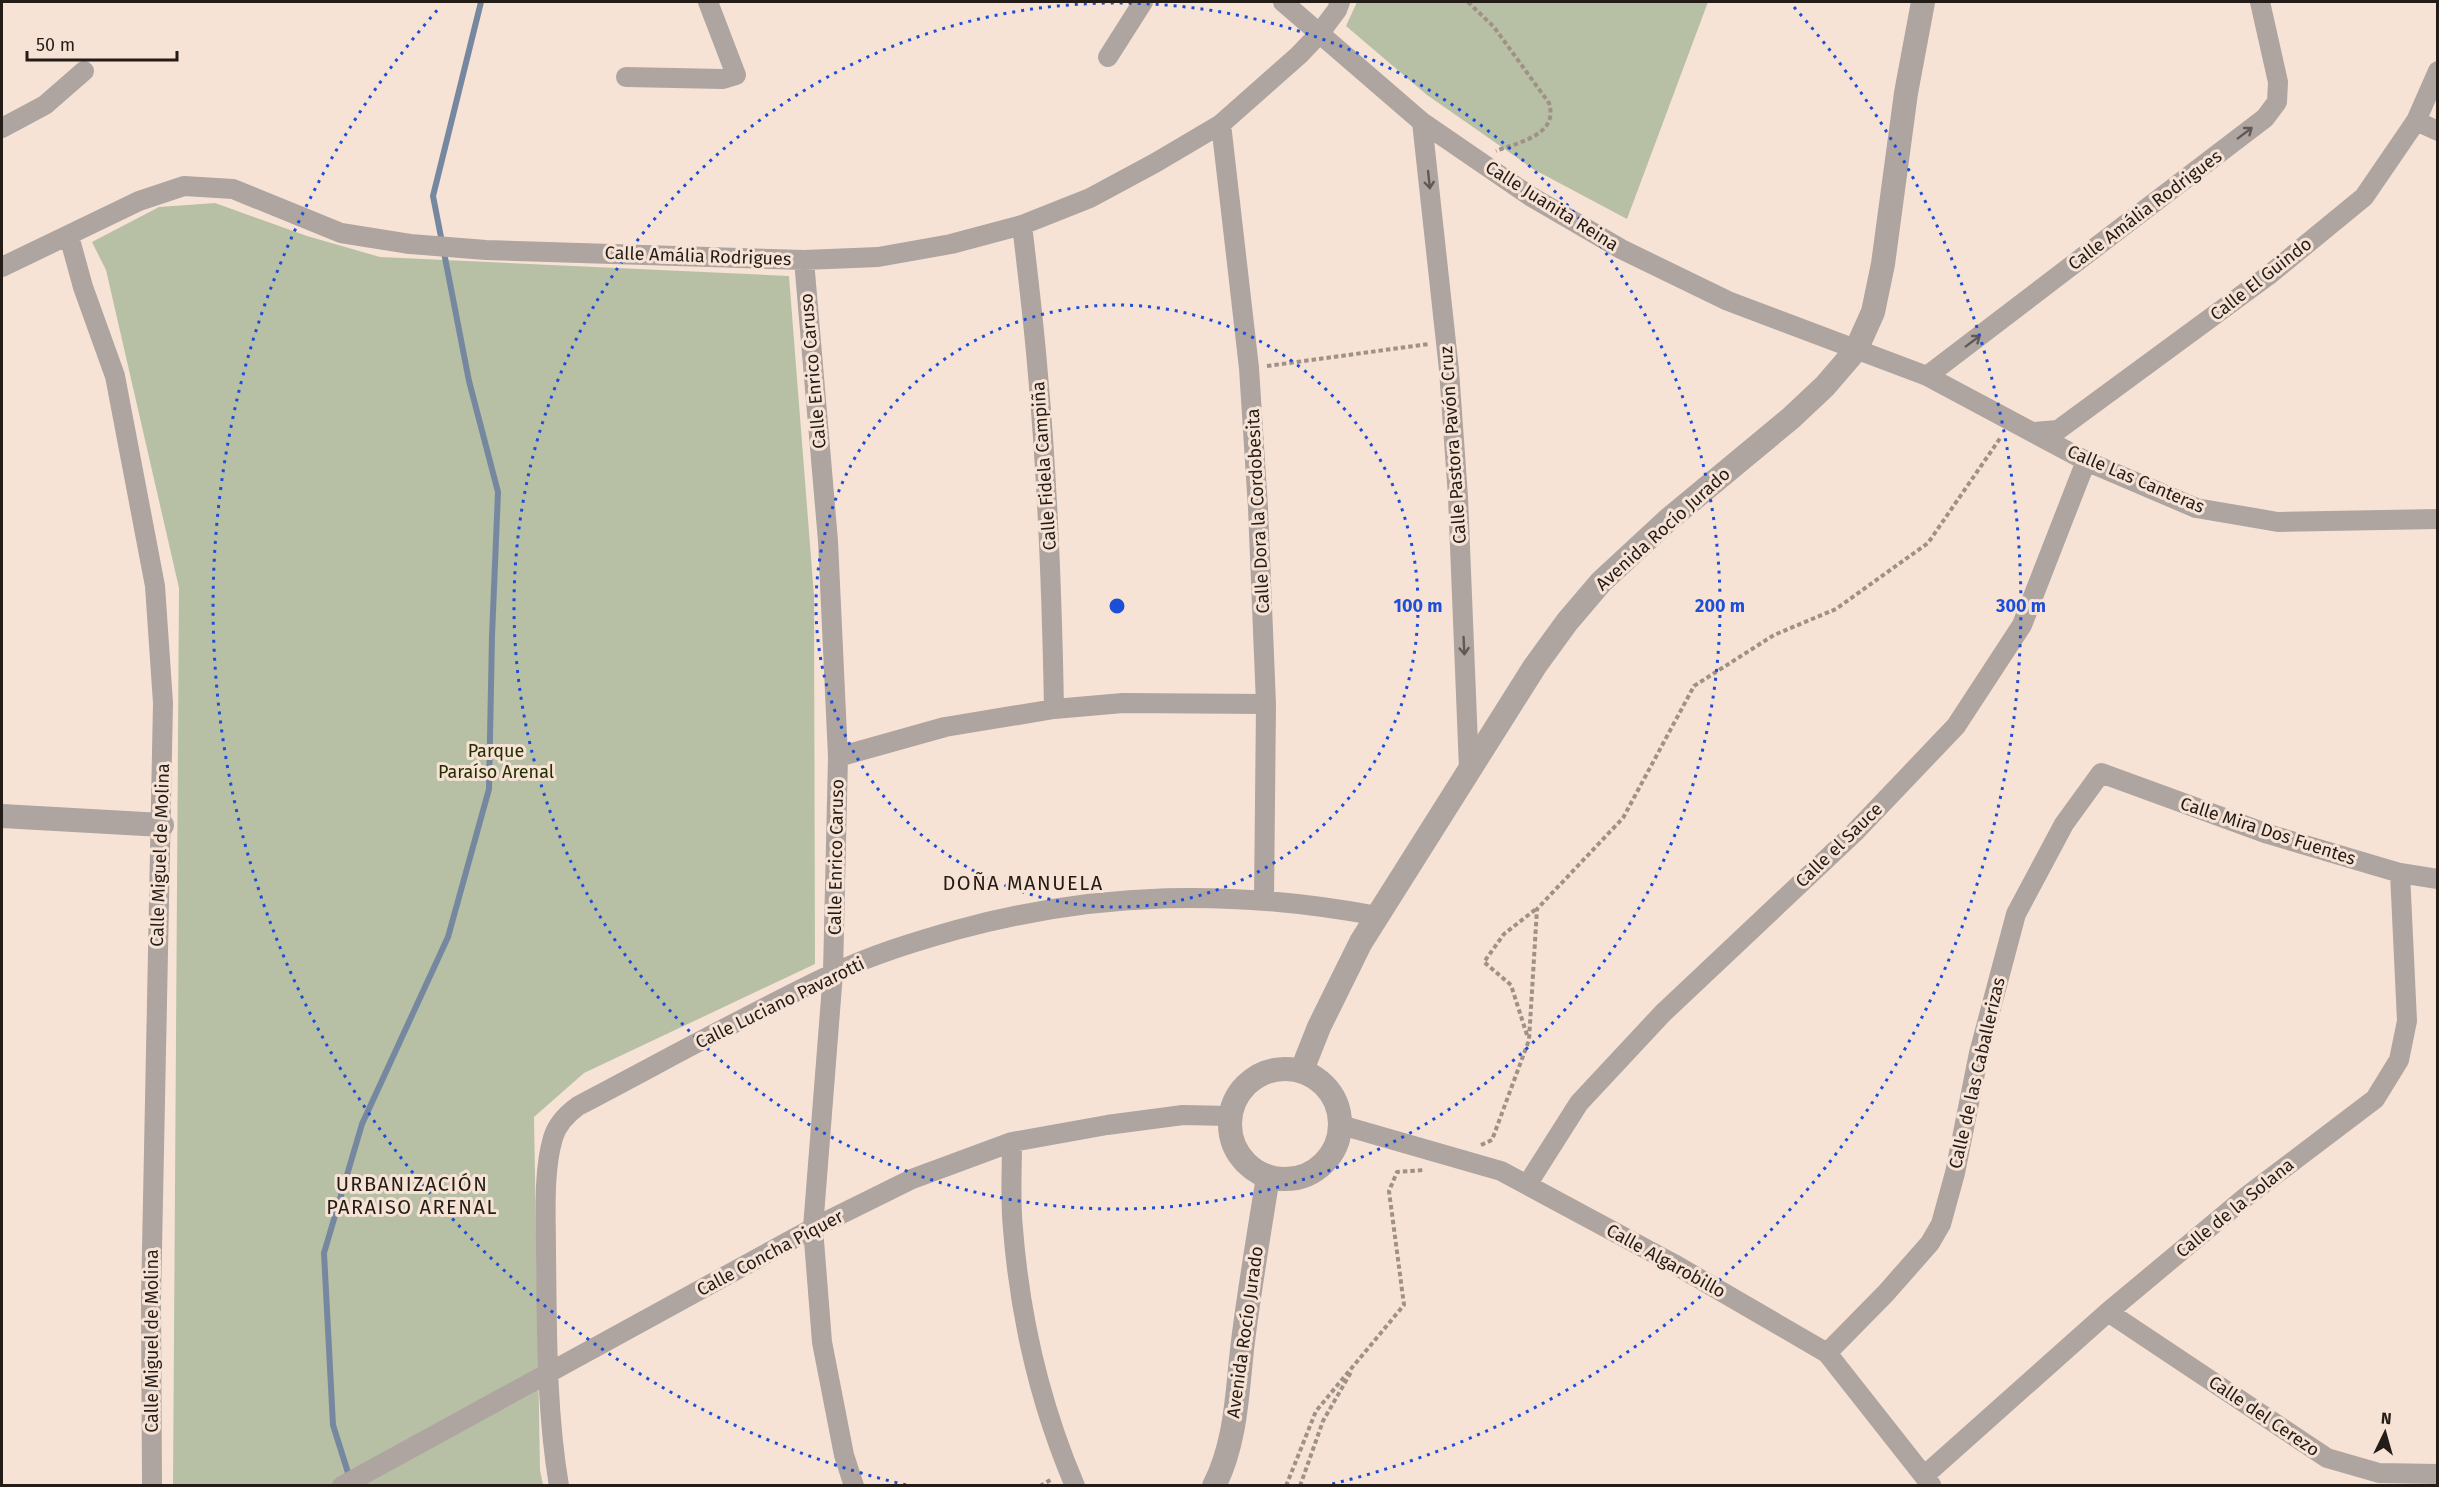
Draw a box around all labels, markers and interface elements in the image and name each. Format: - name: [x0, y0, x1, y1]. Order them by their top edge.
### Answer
- scale bar: [27, 24, 177, 62]
- text: 50 m: [36, 34, 75, 56]
- one-way arrow: [2237, 127, 2253, 140]
- street label: Calle Amália Rodrigues: [2064, 145, 2226, 275]
- street label: Calle Juanita Reina: [1481, 156, 1623, 256]
- one-way arrow: [1424, 169, 1435, 189]
- street label: Calle El Guindo: [2206, 233, 2316, 325]
- street label: Calle Amália Rodrigues: [604, 242, 792, 270]
- street label: Calle Enrico Caruso: [795, 292, 831, 450]
- one-way arrow: [1965, 334, 1981, 347]
- street label: Calle Pastora Pavón Cruz: [1435, 345, 1471, 545]
- street label: Calle Fidela Campiña: [1027, 381, 1061, 551]
- street label: Calle Dora la Cordobesita: [1242, 408, 1274, 614]
- street label: Calle Las Canteras: [2064, 440, 2208, 518]
- street label: Avenida Rocío Jurado: [1591, 463, 1735, 595]
- text: 100 m: [1394, 595, 1442, 617]
- text: 200 m: [1695, 595, 1745, 617]
- text: 300 m: [1995, 595, 2046, 617]
- centre of rings: [1107, 596, 1127, 616]
- one-way arrow: [1459, 636, 1470, 656]
- park label: Parque Paraíso Arenal: [438, 740, 554, 783]
- street label: Calle Miguel de Molina: [146, 763, 174, 947]
- street label: Calle Enrico Caruso: [824, 779, 848, 935]
- street label: Calle Mira Dos Fuentes: [2177, 792, 2359, 870]
- street label: Calle el Sauce: [1791, 798, 1887, 892]
- district label: DOÑA MANUELA: [942, 871, 1104, 895]
- street label: Calle Luciano Pavarotti: [692, 952, 868, 1054]
- street label: Calle de las Caballerizas: [1944, 975, 2010, 1171]
- street label: Calle de la Solana: [2172, 1154, 2298, 1262]
- district label: URBANIZACIÓN PARAISO ARENAL: [326, 1172, 498, 1219]
- street label: Calle Concha Piquer: [693, 1205, 847, 1301]
- street label: Calle Algarobillo: [1603, 1219, 1729, 1303]
- street label: Avenida Rocío Jurado: [1222, 1245, 1268, 1419]
- street label: Calle Miguel de Molina: [141, 1249, 163, 1433]
- street label: Calle del Cerezo: [2204, 1371, 2324, 1461]
- north arrow: [2355, 1403, 2415, 1463]
- text: N: [2380, 1409, 2392, 1428]

